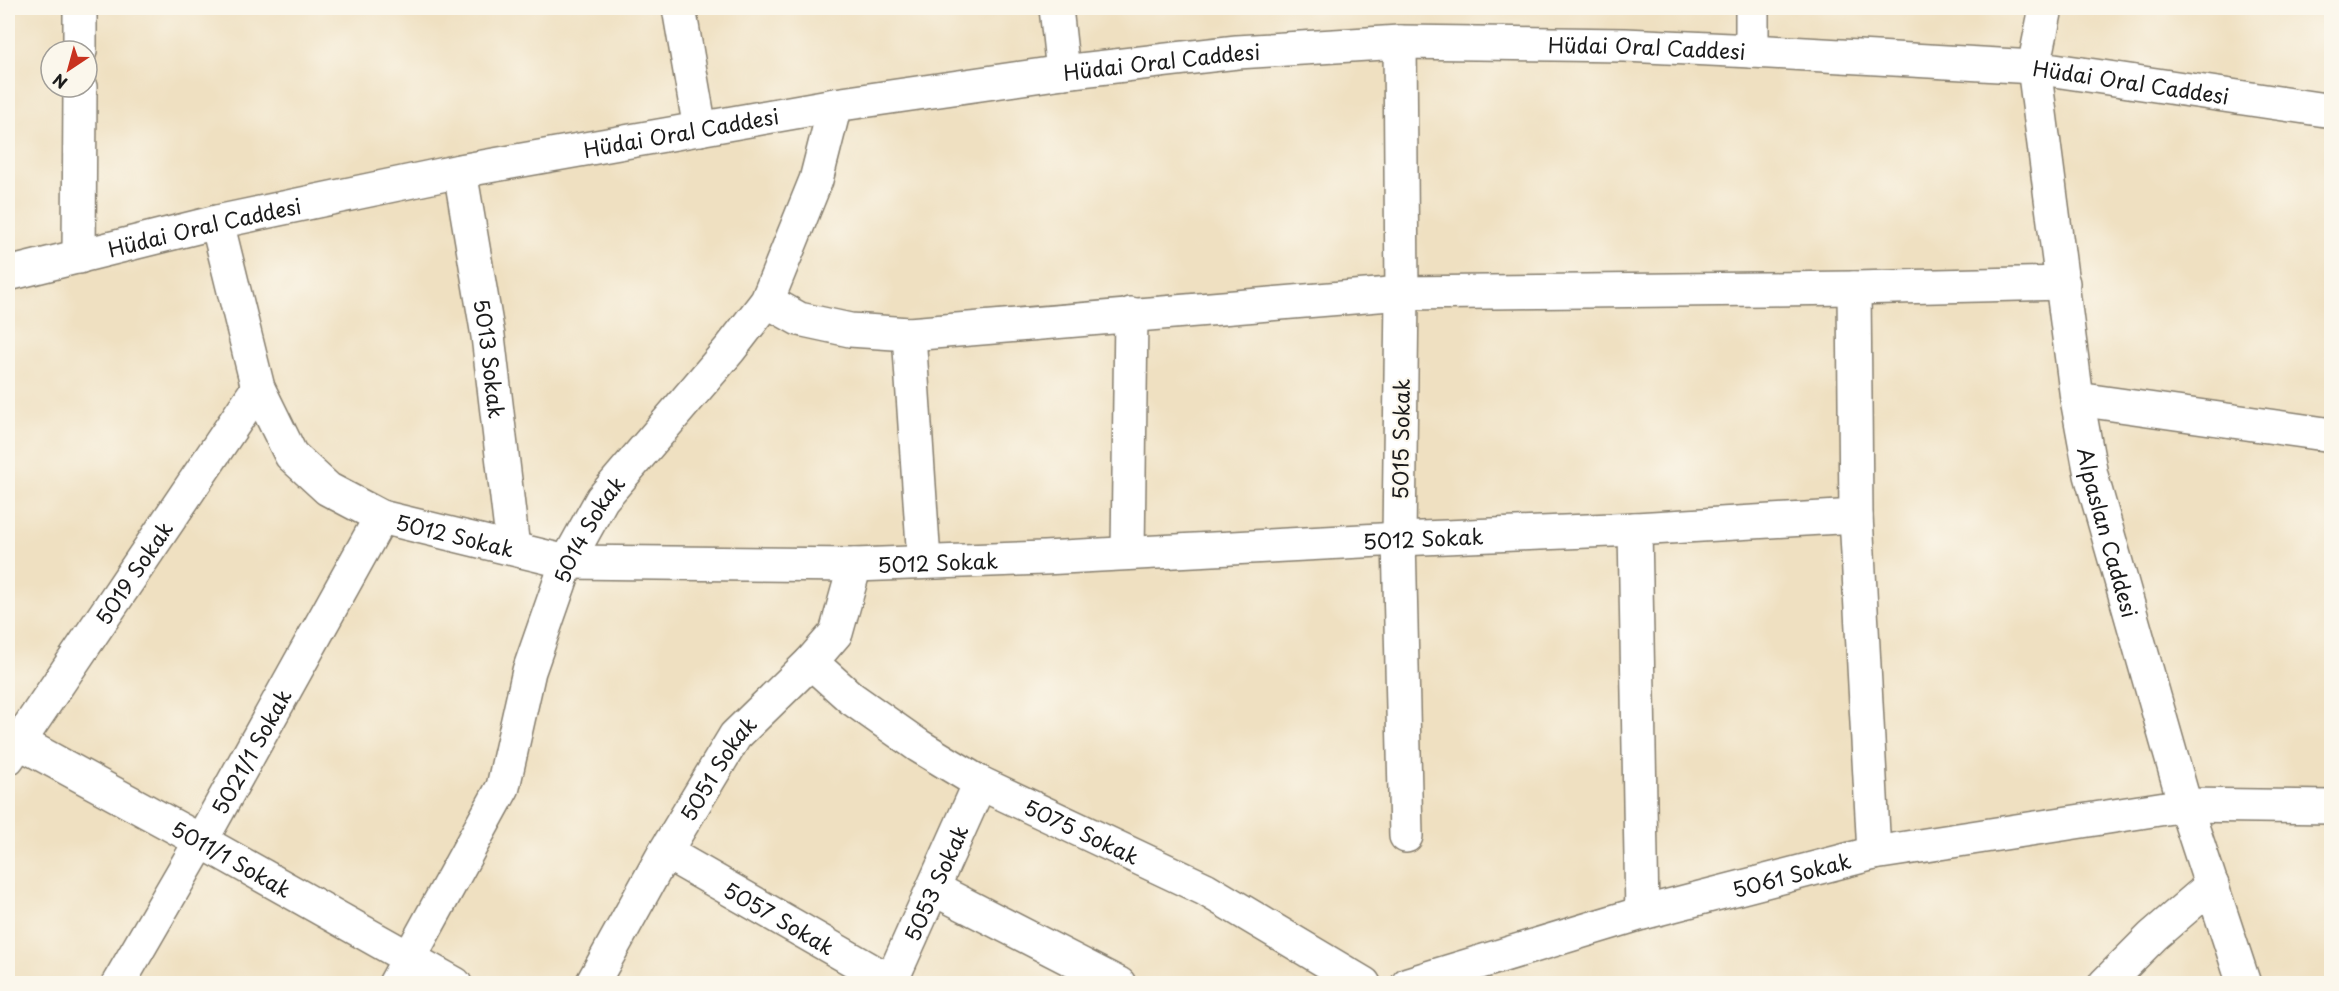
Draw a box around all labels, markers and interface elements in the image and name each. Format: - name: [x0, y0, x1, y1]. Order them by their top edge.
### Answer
- street label: Hüdai Oral Caddesi: [1548, 28, 1746, 67]
- street label: Hüdai Oral Caddesi: [1061, 35, 1261, 88]
- north arrow: [39, 39, 99, 99]
- street label: Hüdai Oral Caddesi: [2031, 51, 2231, 112]
- text: N: [47, 69, 72, 95]
- street label: Hüdai Oral Caddesi: [581, 99, 781, 165]
- street label: Hüdai Oral Caddesi: [104, 189, 304, 265]
- street label: 5013 Sokak: [466, 296, 514, 420]
- street label: 5015 Sokak: [1383, 378, 1417, 500]
- street label: Alpaslan Caddesi: [2070, 445, 2147, 621]
- street label: 5014 Sokak: [545, 468, 632, 587]
- street label: 5012 Sokak: [392, 505, 518, 565]
- street label: 5019 Sokak: [87, 514, 180, 631]
- street label: 5012 Sokak: [1362, 519, 1484, 557]
- street label: 5012 Sokak: [877, 544, 999, 580]
- street label: 5021/1 Sokak: [203, 683, 299, 820]
- street label: 5051 Sokak: [671, 708, 763, 827]
- street label: 5075 Sokak: [1019, 790, 1145, 872]
- street label: 5011/1 Sokak: [166, 812, 298, 905]
- street label: 5053 Sokak: [895, 819, 975, 946]
- street label: 5061 Sokak: [1729, 844, 1854, 905]
- street label: 5057 Sokak: [718, 873, 841, 962]

